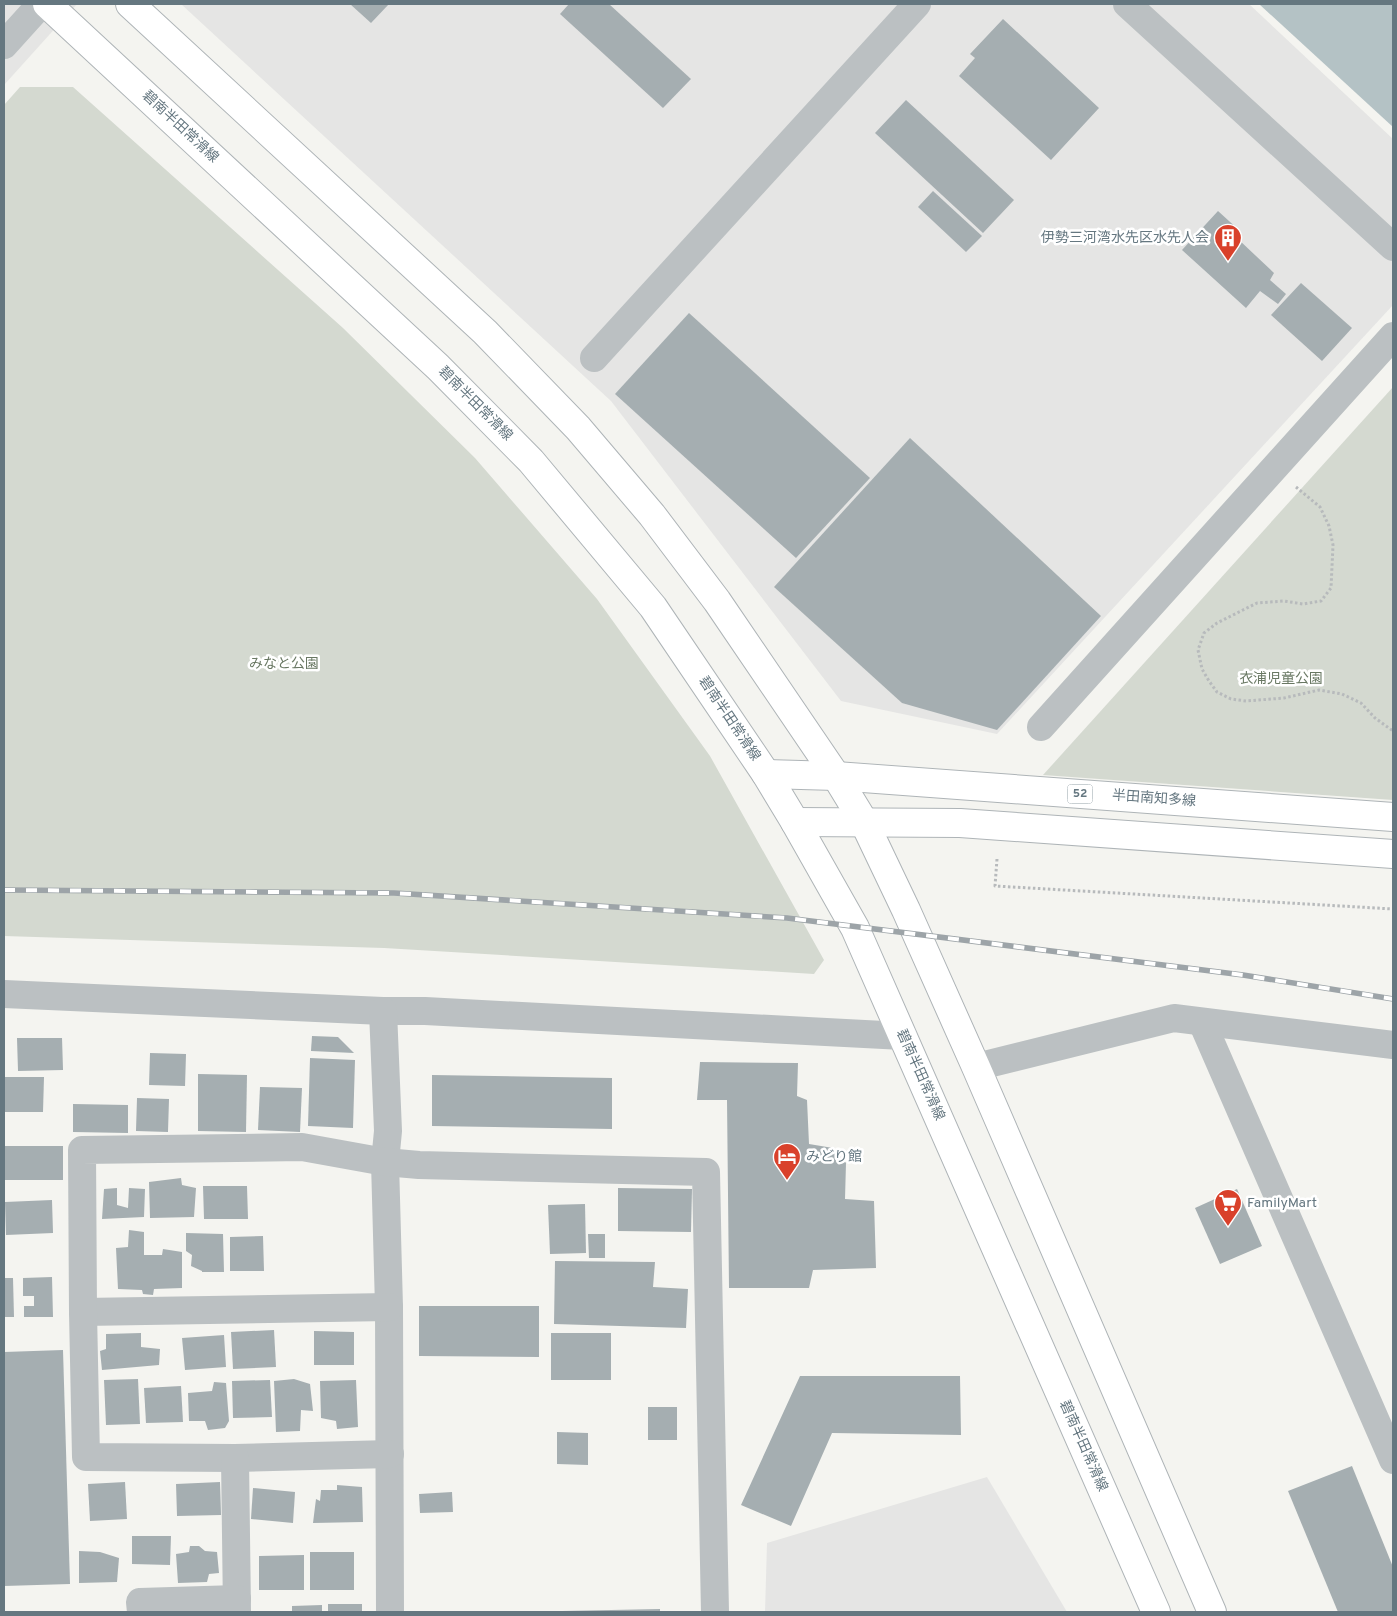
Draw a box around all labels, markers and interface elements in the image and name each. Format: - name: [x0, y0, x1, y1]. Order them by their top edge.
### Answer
- street label: 碧南半田常滑線: [138, 87, 222, 167]
- building icon: 伊勢三河湾水先区水先人会: [1213, 223, 1243, 262]
- place label: 伊勢三河湾水先区水先人会: [1041, 230, 1209, 247]
- street label: 碧南半田常滑線: [434, 363, 516, 445]
- park label: みなと公園: [249, 656, 319, 673]
- park label: 衣浦児童公園: [1239, 671, 1323, 688]
- street label: 碧南半田常滑線: [695, 674, 763, 764]
- road number: 52: [1068, 784, 1092, 804]
- street label: 半田南知多線: [1112, 788, 1196, 810]
- street label: 碧南半田常滑線: [892, 1027, 948, 1123]
- hotel icon: みどり館: [772, 1142, 802, 1181]
- place label: みどり館: [806, 1149, 862, 1166]
- supermarket icon: FamilyMart: [1213, 1188, 1243, 1227]
- place label: FamilyMart: [1247, 1195, 1317, 1212]
- street label: 碧南半田常滑線: [1055, 1398, 1111, 1494]

